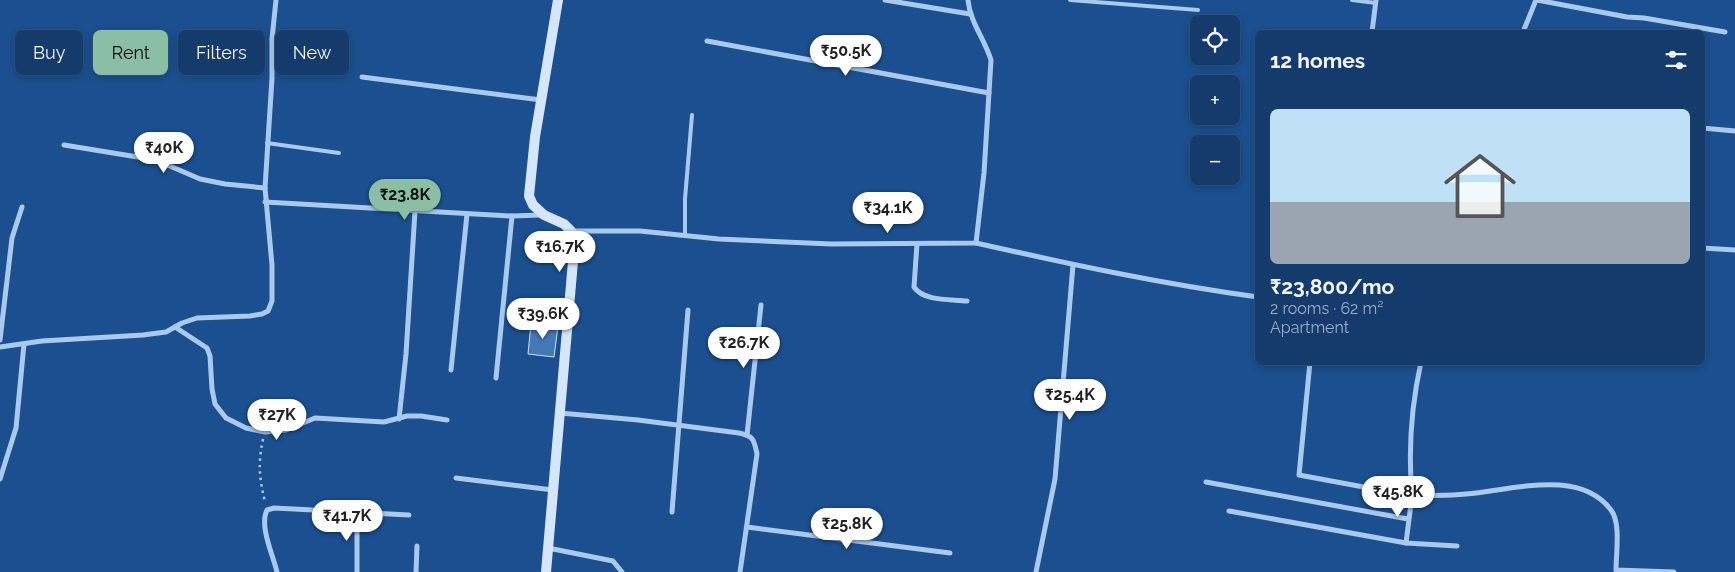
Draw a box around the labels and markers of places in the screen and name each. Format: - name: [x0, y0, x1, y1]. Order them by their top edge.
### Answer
- pin: ₹50.5K: [805, 34, 887, 77]
- pin: ₹40K: [134, 132, 194, 174]
- pin: ₹23.8K: [364, 178, 446, 221]
- pin: ₹34.1K: [847, 192, 929, 234]
- pin: ₹16.7K: [519, 230, 601, 273]
- pin: ₹39.6K: [502, 298, 584, 340]
- pin: ₹26.7K: [703, 326, 785, 369]
- pin: ₹25.4K: [1029, 378, 1111, 421]
- pin: ₹27K: [247, 398, 307, 441]
- pin: ₹45.8K: [1357, 476, 1439, 518]
- pin: ₹41.7K: [306, 500, 388, 542]
- pin: ₹25.8K: [806, 508, 888, 550]

